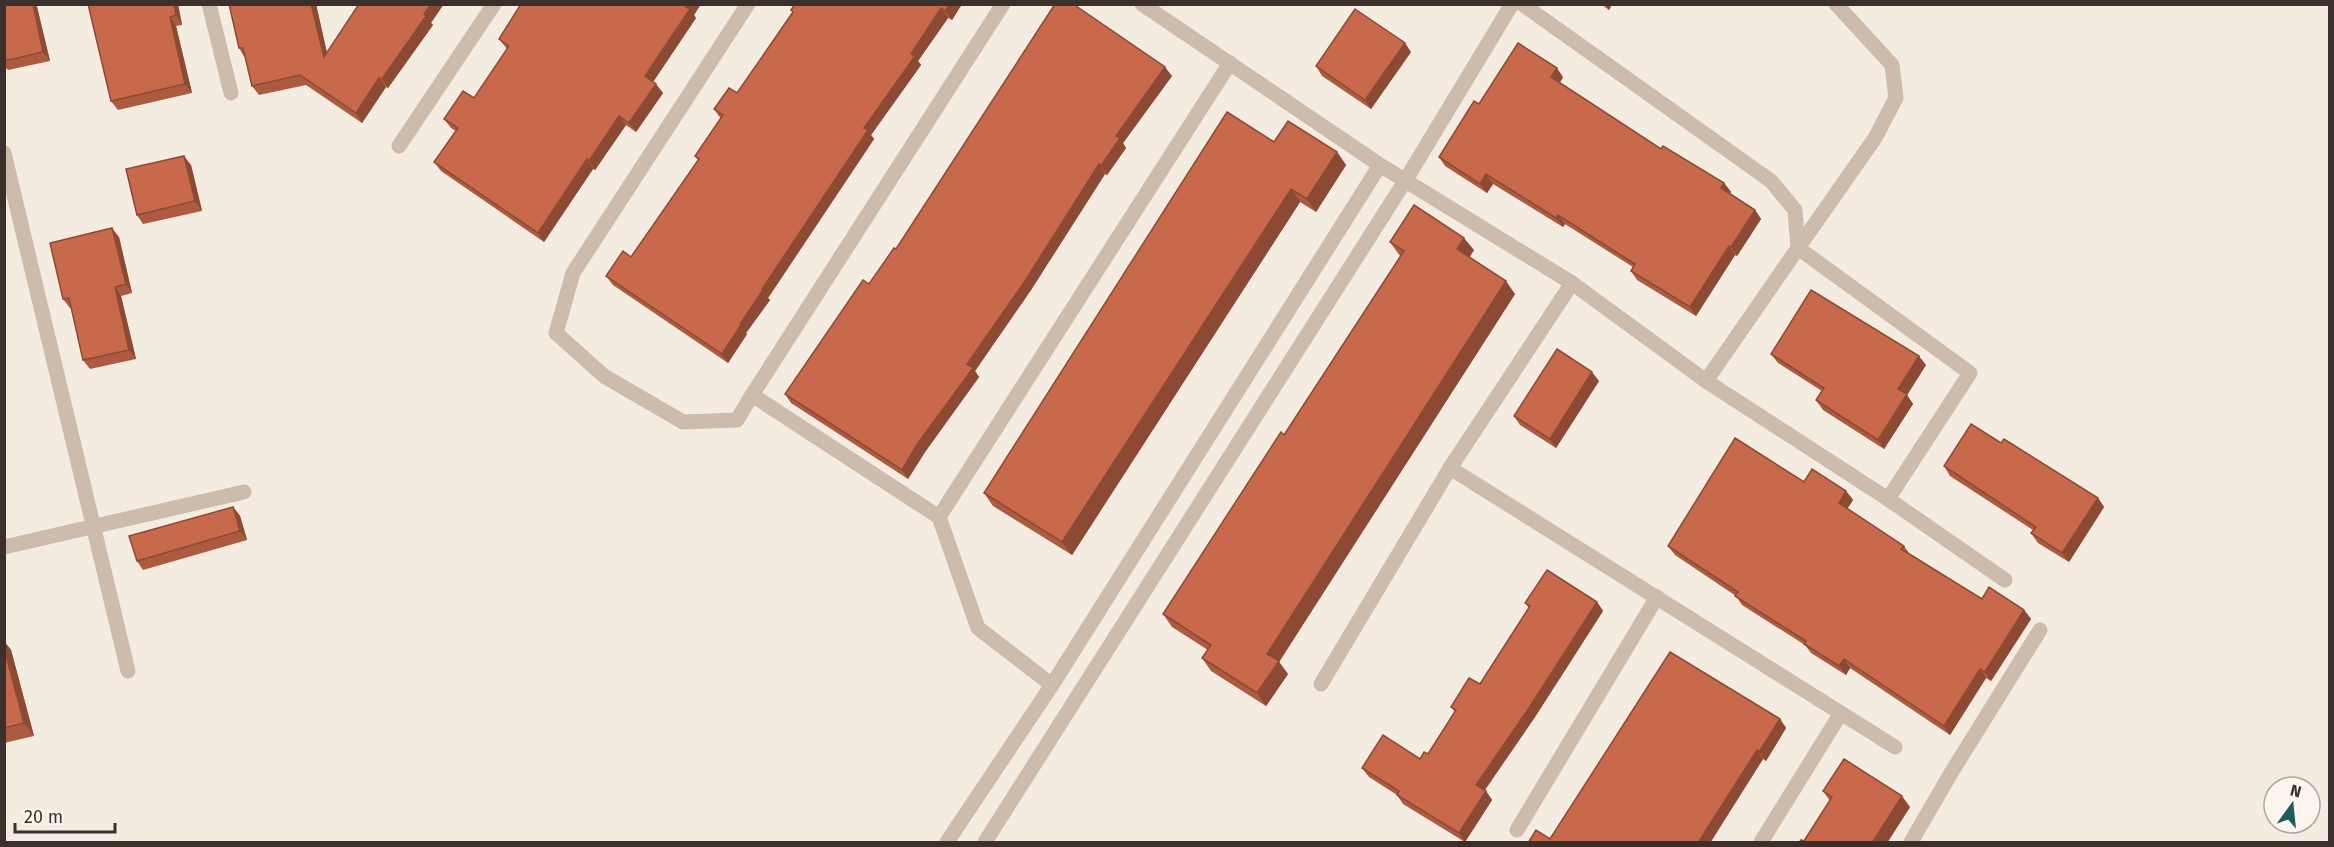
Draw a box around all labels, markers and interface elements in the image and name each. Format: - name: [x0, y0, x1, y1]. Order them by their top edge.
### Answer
- north arrow: [2262, 775, 2322, 835]
- text: N: [2288, 780, 2303, 802]
- scale bar: [15, 796, 116, 834]
- text: 20 m: [24, 806, 63, 828]

